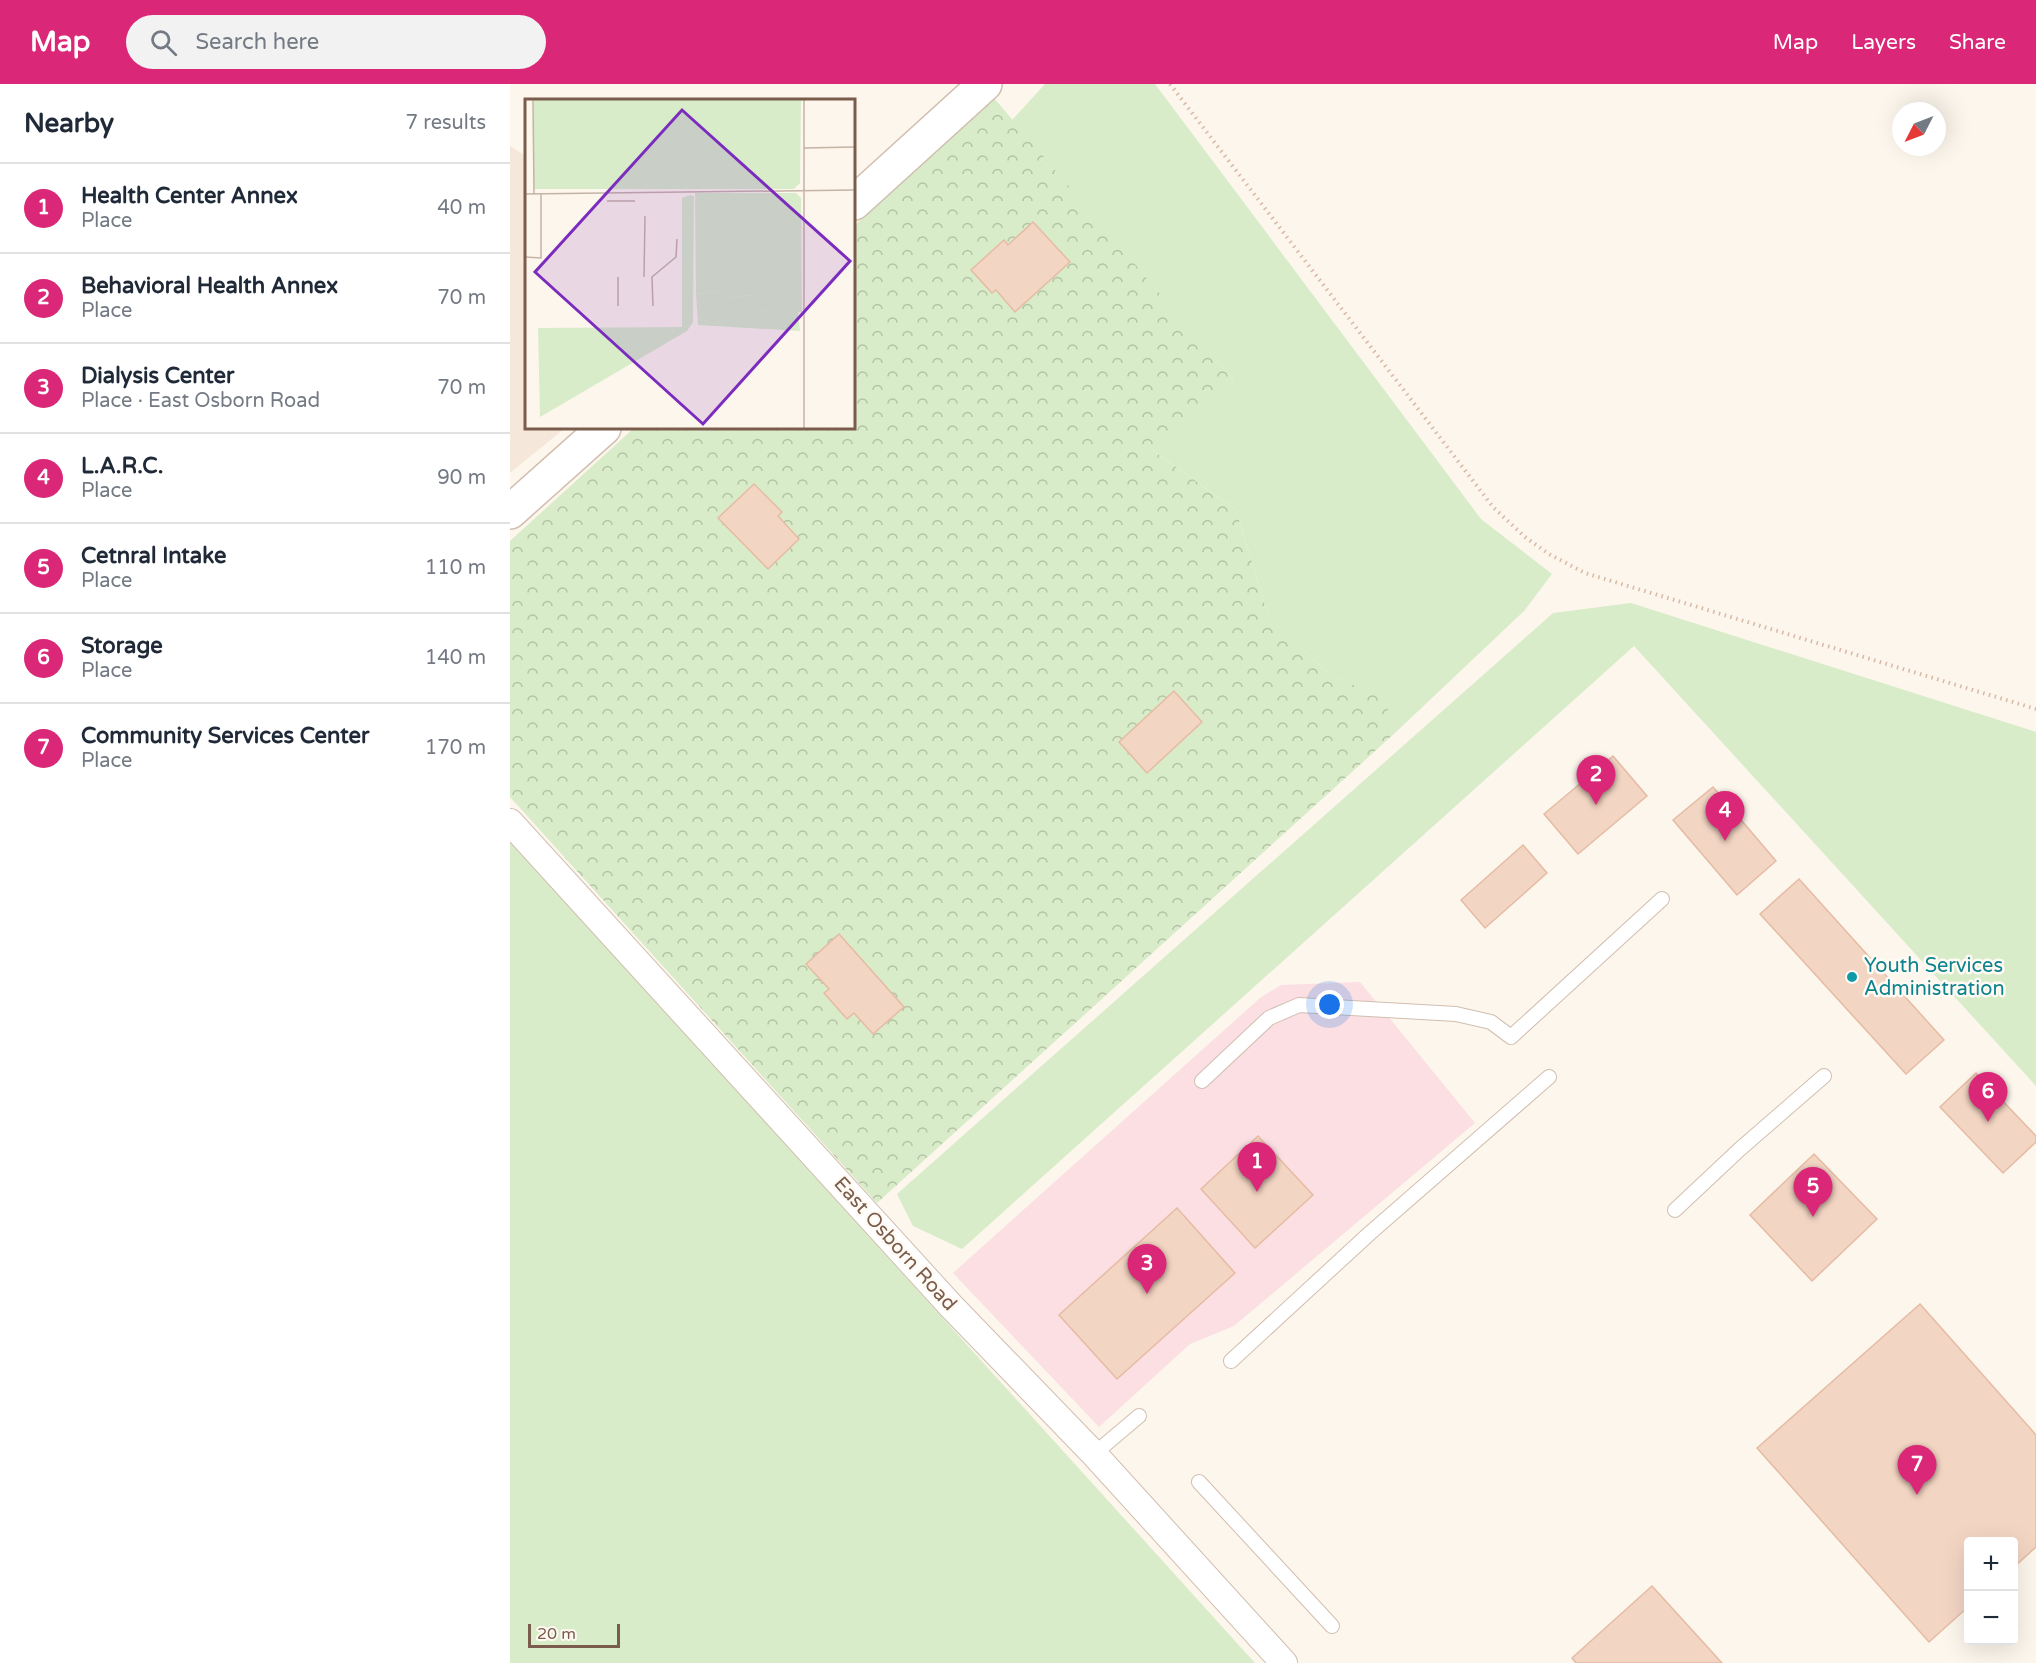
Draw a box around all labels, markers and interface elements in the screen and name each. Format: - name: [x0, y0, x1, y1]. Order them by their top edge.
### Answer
- search box: [126, 15, 546, 69]
- text: Map: [30, 25, 90, 59]
- icon: search: [147, 26, 180, 59]
- text: Search here: [195, 29, 319, 55]
- text: Map: [1773, 30, 1818, 55]
- text: Layers: [1851, 30, 1916, 55]
- text: Share: [1949, 30, 2006, 55]
- inset map: [525, 99, 855, 429]
- north arrow: [1892, 102, 1946, 156]
- text: Nearby: [24, 108, 114, 139]
- text: 7 results: [406, 111, 486, 135]
- text: Health Center Annex: [81, 183, 298, 209]
- text: 1: [37, 196, 50, 220]
- text: 40 m: [437, 196, 486, 220]
- text: Place: [81, 209, 132, 233]
- text: Behavioral Health Annex: [81, 273, 338, 299]
- text: 2: [37, 286, 50, 310]
- text: 70 m: [437, 286, 486, 310]
- text: Place: [81, 299, 132, 323]
- text: Dialysis Center: [81, 363, 234, 389]
- text: 3: [37, 376, 50, 400]
- text: 70 m: [437, 376, 486, 400]
- text: Place · East Osborn Road: [81, 389, 320, 413]
- text: L.A.R.C.: [81, 453, 163, 479]
- text: 4: [37, 466, 50, 490]
- text: 90 m: [437, 466, 486, 490]
- text: Place: [81, 479, 132, 503]
- text: Cetnral Intake: [81, 543, 226, 569]
- text: 5: [37, 556, 50, 580]
- text: 110 m: [425, 556, 486, 580]
- text: Place: [81, 569, 132, 593]
- text: Storage: [81, 633, 163, 659]
- text: 6: [37, 646, 50, 670]
- text: 140 m: [425, 646, 486, 670]
- text: Place: [81, 659, 132, 683]
- text: Community Services Center: [81, 723, 369, 749]
- text: 7: [37, 736, 50, 760]
- text: 170 m: [425, 736, 486, 760]
- text: Place: [81, 749, 132, 773]
- pin: 2: [1576, 756, 1616, 805]
- pin: 4: [1706, 792, 1744, 841]
- place label: Youth Services Administration: [1864, 954, 2005, 1001]
- marker: Youth Services Administration: [1845, 970, 1859, 984]
- your location: [1315, 990, 1344, 1019]
- pin: 6: [1968, 1072, 2008, 1122]
- pin: 1: [1238, 1142, 1276, 1192]
- pin: 5: [1794, 1168, 1832, 1217]
- street label: East Osborn Road: [829, 1172, 961, 1316]
- pin: 3: [1128, 1244, 1166, 1294]
- pin: 7: [1898, 1446, 1936, 1495]
- map controls: [1964, 1537, 2018, 1645]
- button: +: [1964, 1537, 2018, 1591]
- button: −: [1964, 1591, 2018, 1645]
- scale bar: [528, 1621, 620, 1648]
- text: 20 m: [537, 1624, 576, 1644]

